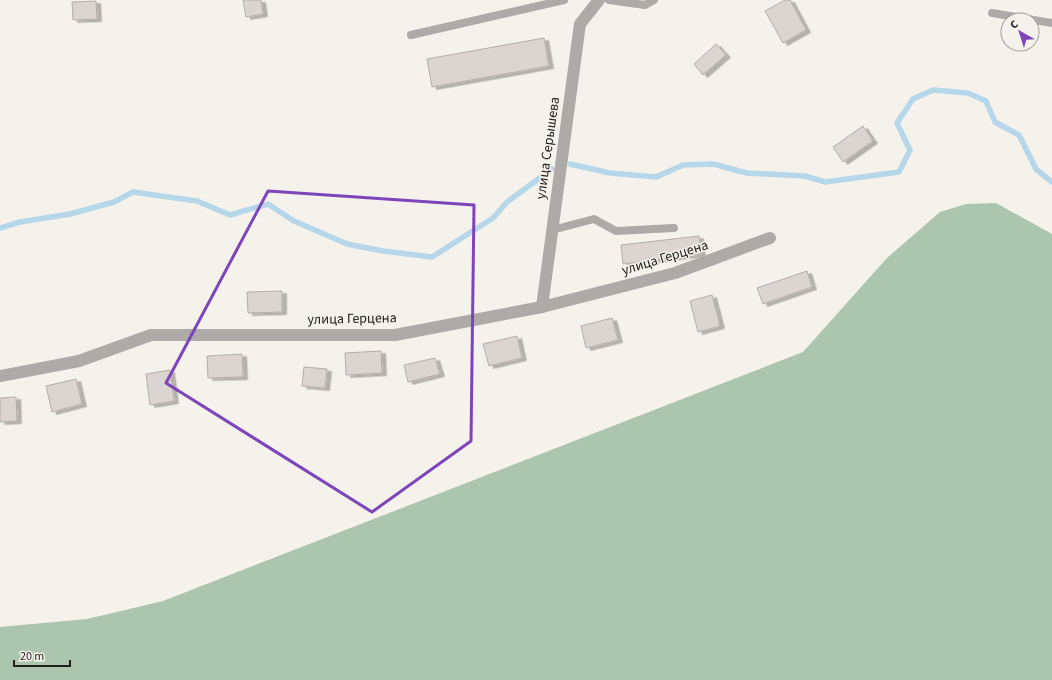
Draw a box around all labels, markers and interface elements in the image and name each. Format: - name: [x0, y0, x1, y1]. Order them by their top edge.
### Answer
- north arrow: [1000, 12, 1040, 52]
- text: С: [1007, 16, 1022, 32]
- street label: улица Серышева: [531, 95, 565, 201]
- street label: улица Герцена: [619, 235, 711, 281]
- street label: улица Герцена: [307, 308, 397, 330]
- scale bar: [14, 642, 70, 668]
- text: 20 m: [20, 648, 44, 665]

